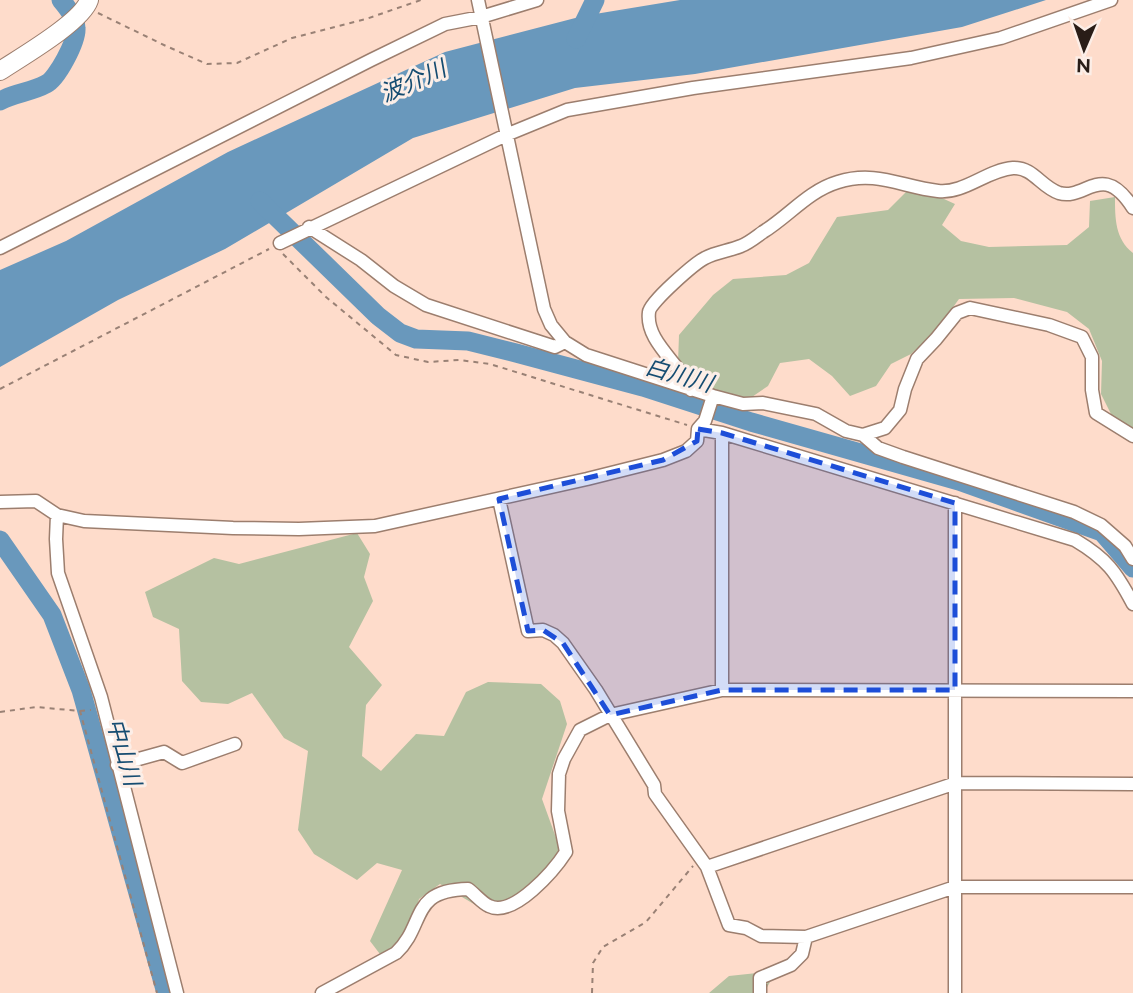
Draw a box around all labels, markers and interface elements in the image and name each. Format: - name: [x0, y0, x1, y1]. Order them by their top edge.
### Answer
- north arrow: [1049, 14, 1119, 84]
- water label: 波介川: [376, 53, 453, 107]
- text: N: [1076, 55, 1091, 77]
- water label: 白川川: [642, 352, 719, 398]
- water label: 中山川: [102, 715, 148, 792]

